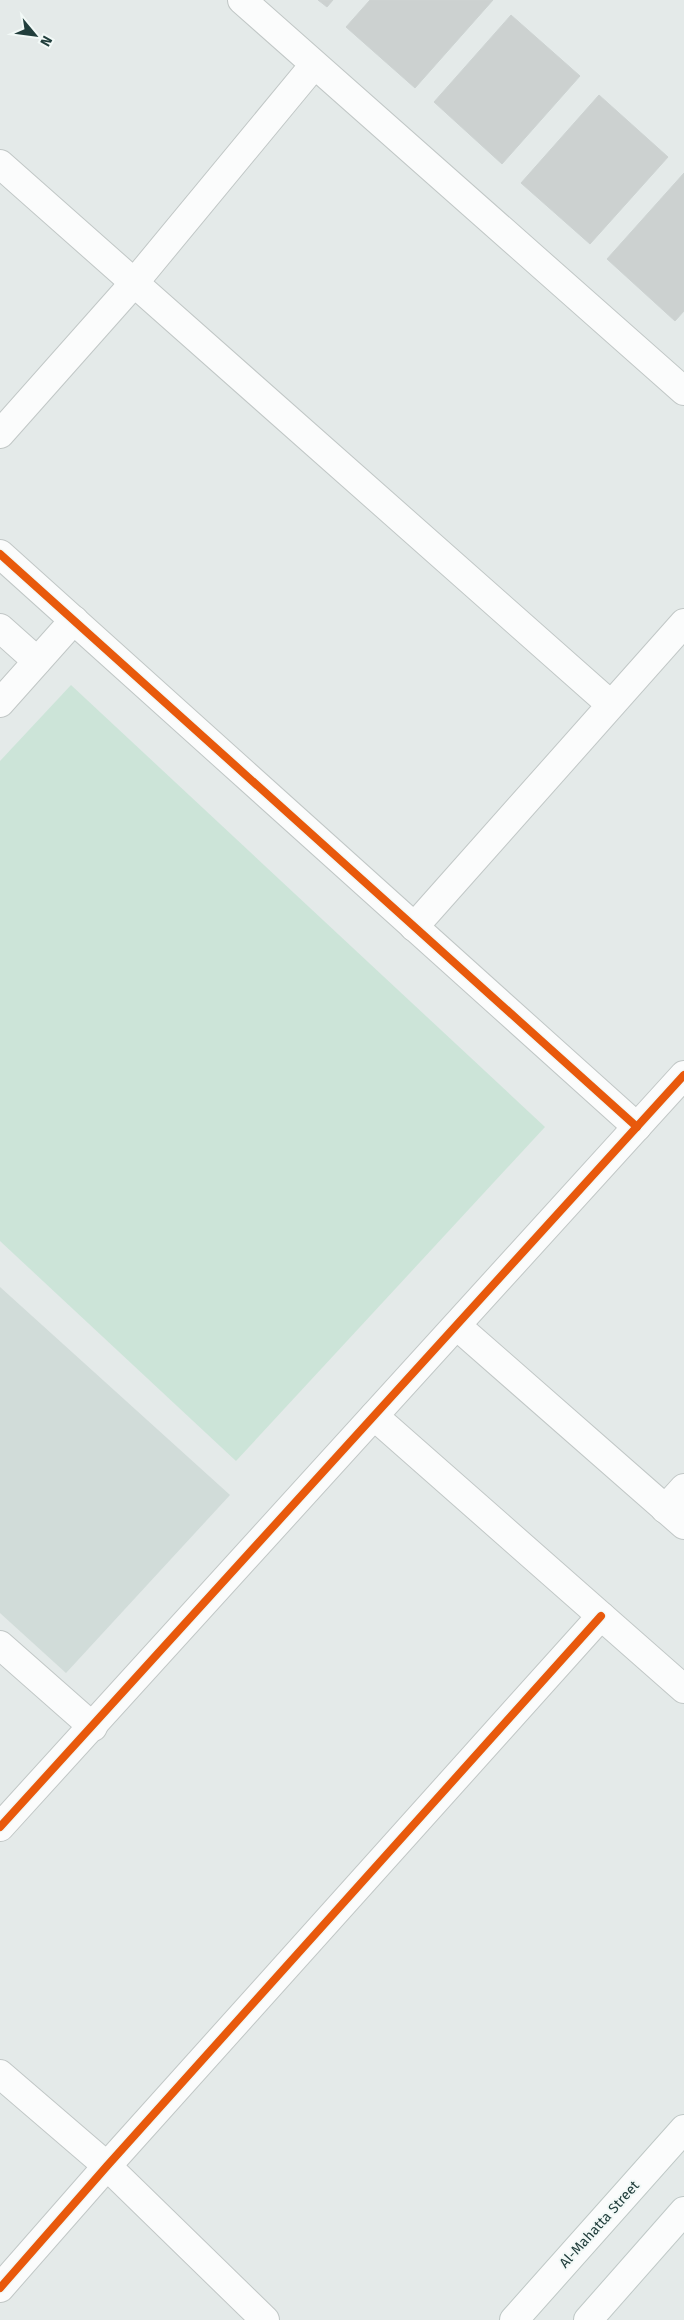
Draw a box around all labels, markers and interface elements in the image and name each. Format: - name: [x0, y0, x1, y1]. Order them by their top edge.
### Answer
- north arrow: [10, 10, 60, 60]
- text: N: [36, 33, 56, 49]
- street label: Al-Mahatta Street: [556, 2177, 644, 2271]

